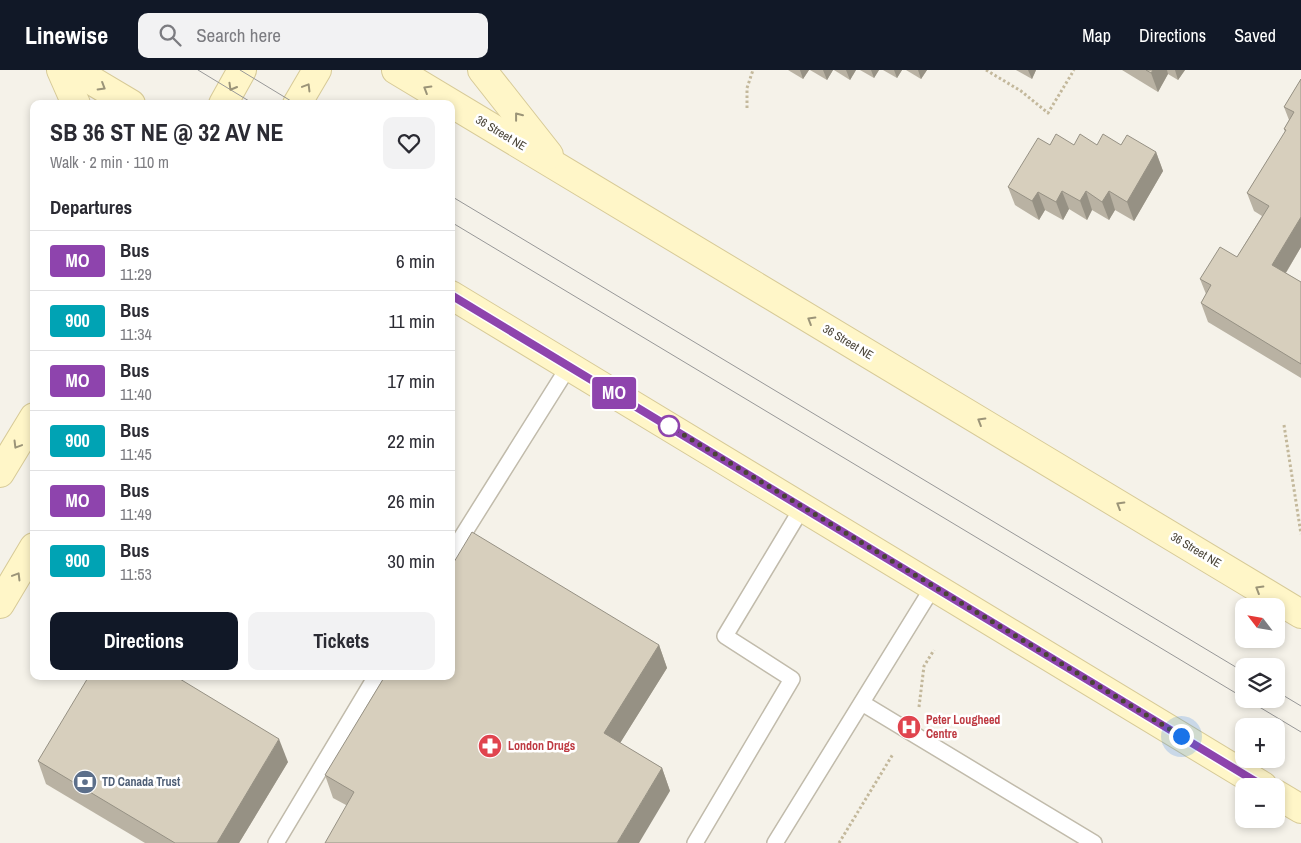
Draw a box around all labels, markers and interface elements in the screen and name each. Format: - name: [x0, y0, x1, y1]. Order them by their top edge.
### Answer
- search box: [138, 13, 488, 58]
- text: Linewise: [25, 19, 108, 51]
- icon: search: [156, 21, 184, 49]
- text: Search here: [196, 22, 281, 48]
- text: Map: [1082, 23, 1111, 48]
- text: Directions: [1139, 23, 1206, 48]
- text: Saved: [1234, 23, 1276, 48]
- one-way arrow: [97, 80, 106, 90]
- one-way arrow: [229, 82, 239, 91]
- one-way arrow: [301, 83, 311, 92]
- one-way arrow: [424, 85, 433, 95]
- street label: 36 Street NE: [473, 112, 529, 154]
- one-way arrow: [516, 113, 524, 122]
- text: SB 36 ST NE @ 32 AV NE: [50, 116, 284, 148]
- button: heart: [383, 117, 435, 169]
- text: Walk · 2 min · 110 m: [50, 151, 169, 173]
- text: Departures: [50, 194, 132, 220]
- text: Bus: [120, 237, 149, 263]
- text: MO: [66, 248, 89, 273]
- text: 6 min: [396, 248, 435, 274]
- text: 11:29: [120, 263, 152, 285]
- text: Bus: [120, 297, 149, 323]
- text: 900: [65, 308, 90, 333]
- text: 11 min: [389, 308, 435, 334]
- one-way arrow: [808, 316, 817, 326]
- street label: 36 Street NE: [820, 321, 876, 363]
- text: 11:34: [120, 323, 152, 345]
- text: Bus: [120, 357, 149, 383]
- text: MO: [66, 368, 89, 393]
- text: 17 min: [387, 368, 435, 394]
- line badge: MO: [592, 377, 636, 409]
- text: MO: [602, 380, 626, 405]
- text: 11:40: [120, 383, 152, 405]
- unlabelled marker: [658, 415, 680, 437]
- text: Bus: [120, 417, 149, 443]
- one-way arrow: [977, 418, 986, 428]
- text: 900: [65, 428, 90, 453]
- text: 22 min: [387, 428, 435, 454]
- one-way arrow: [13, 440, 23, 449]
- text: 11:45: [120, 443, 152, 465]
- text: Bus: [120, 477, 149, 503]
- text: MO: [66, 488, 89, 513]
- text: 26 min: [387, 488, 435, 514]
- one-way arrow: [1116, 501, 1125, 511]
- text: 11:49: [120, 503, 152, 525]
- street label: 36 Street NE: [1168, 529, 1224, 571]
- text: Bus: [120, 537, 149, 563]
- text: 900: [65, 548, 90, 573]
- text: 30 min: [387, 548, 435, 574]
- text: 11:53: [120, 563, 152, 585]
- one-way arrow: [10, 572, 20, 581]
- one-way arrow: [1256, 585, 1265, 595]
- north arrow: [1235, 598, 1285, 648]
- map controls: [1235, 598, 1285, 828]
- button: Directions: [50, 612, 238, 670]
- button: Tickets: [248, 612, 435, 670]
- button: layers: [1235, 658, 1285, 708]
- place label: Peter Lougheed Centre: [926, 712, 1000, 742]
- hospital icon: Peter Lougheed Centre: [896, 714, 922, 740]
- button: +: [1235, 718, 1285, 768]
- your location: [1169, 724, 1194, 749]
- pharmacy icon: London Drugs: [477, 733, 503, 759]
- place label: London Drugs: [508, 738, 576, 754]
- bank icon: TD Canada Trust: [72, 769, 98, 795]
- place label: TD Canada Trust: [102, 774, 181, 790]
- button: −: [1235, 778, 1285, 828]

